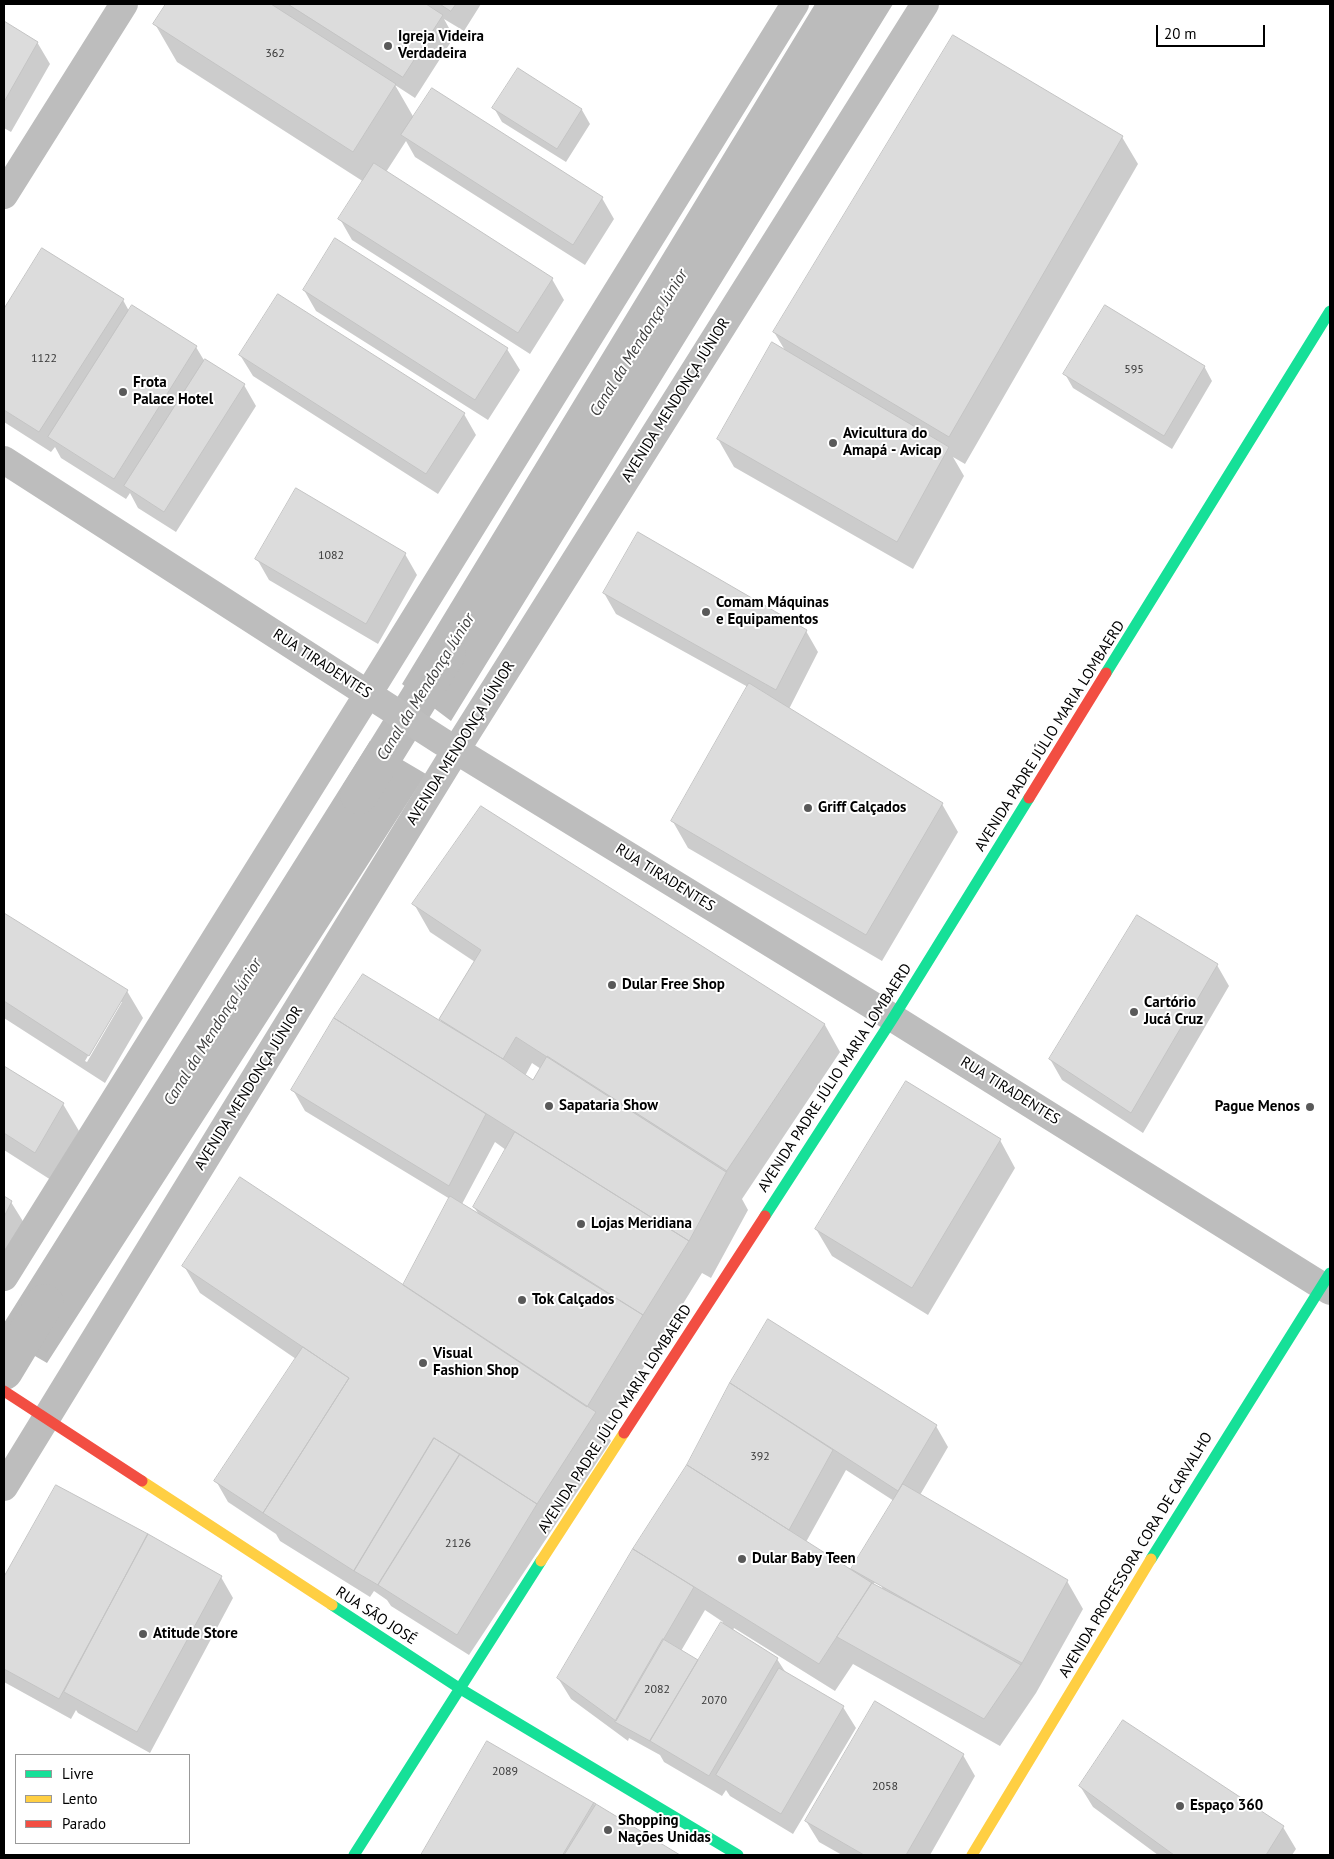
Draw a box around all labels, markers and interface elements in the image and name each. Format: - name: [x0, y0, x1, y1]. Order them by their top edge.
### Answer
- scale bar: [1159, 15, 1268, 47]
- text: 20 m: [1164, 24, 1197, 43]
- place label: Igreja Videira Verdadeira: [398, 28, 484, 63]
- marker: Igreja Videira Verdadeira: [382, 40, 394, 52]
- house number: 362: [265, 47, 285, 61]
- water label: Canal da Mendonça Júnior: [586, 266, 692, 420]
- street label: AVENIDA MENDONÇA JÚNIOR: [618, 315, 734, 485]
- house number: 1122: [31, 352, 57, 366]
- house number: 595: [1124, 363, 1144, 377]
- place label: Frota Palace Hotel: [133, 374, 213, 409]
- marker: Frota Palace Hotel: [117, 386, 129, 398]
- place label: Avicultura do Amapá - Avicap: [843, 425, 942, 460]
- marker: Avicultura do Amapá - Avicap: [827, 437, 839, 449]
- house number: 1082: [318, 549, 344, 563]
- place label: Comam Máquinas e Equipamentos: [716, 594, 829, 629]
- marker: Comam Máquinas e Equipamentos: [700, 606, 712, 618]
- water label: Canal da Mendonça Júnior: [373, 610, 479, 764]
- street label: AVENIDA PADRE JÚLIO MARIA LOMBAERD: [971, 617, 1129, 855]
- street label: RUA TIRADENTES: [269, 625, 375, 703]
- street label: AVENIDA MENDONÇA JÚNIOR: [403, 658, 519, 828]
- place label: Griff Calçados: [818, 799, 906, 817]
- marker: Griff Calçados: [802, 802, 814, 814]
- street label: RUA TIRADENTES: [612, 840, 718, 916]
- water label: Canal da Mendonça Júnior: [160, 955, 266, 1109]
- street label: AVENIDA PADRE JÚLIO MARIA LOMBAERD: [754, 960, 916, 1196]
- place label: Dular Free Shop: [622, 976, 725, 994]
- marker: Dular Free Shop: [606, 979, 618, 991]
- place label: Cartório Jucá Cruz: [1144, 994, 1203, 1029]
- street label: AVENIDA MENDONÇA JÚNIOR: [191, 1003, 307, 1173]
- marker: Cartório Jucá Cruz: [1128, 1006, 1140, 1018]
- street label: RUA TIRADENTES: [957, 1053, 1063, 1129]
- place label: Sapataria Show: [559, 1097, 658, 1115]
- place label: Pague Menos: [1215, 1098, 1300, 1116]
- marker: Sapataria Show: [543, 1100, 555, 1112]
- marker: Pague Menos: [1304, 1101, 1316, 1113]
- place label: Lojas Meridiana: [591, 1215, 692, 1233]
- marker: Lojas Meridiana: [575, 1218, 587, 1230]
- place label: Tok Calçados: [532, 1291, 614, 1309]
- marker: Tok Calçados: [516, 1294, 528, 1306]
- street label: AVENIDA PADRE JÚLIO MARIA LOMBAERD: [534, 1301, 696, 1537]
- place label: Visual Fashion Shop: [433, 1345, 519, 1380]
- marker: Visual Fashion Shop: [417, 1357, 429, 1369]
- street label: AVENIDA PROFESSORA CORA DE CARVALHO: [1055, 1429, 1217, 1681]
- house number: 392: [750, 1450, 770, 1464]
- house number: 2126: [445, 1537, 471, 1551]
- place label: Dular Baby Teen: [752, 1550, 856, 1568]
- marker: Dular Baby Teen: [736, 1553, 748, 1565]
- street label: RUA SÃO JOSÉ: [332, 1583, 420, 1649]
- place label: Atitude Store: [153, 1625, 238, 1643]
- marker: Atitude Store: [137, 1628, 149, 1640]
- house number: 2082: [644, 1683, 670, 1697]
- house number: 2070: [701, 1694, 727, 1708]
- legend: [15, 1754, 190, 1844]
- text: Livre: [62, 1764, 94, 1783]
- house number: 2089: [492, 1765, 518, 1779]
- house number: 2058: [872, 1780, 898, 1794]
- text: Lento: [62, 1789, 98, 1808]
- place label: Espaço 360: [1190, 1797, 1263, 1815]
- marker: Espaço 360: [1174, 1800, 1186, 1812]
- place label: Shopping Nações Unidas: [618, 1812, 711, 1847]
- text: Parado: [62, 1814, 106, 1833]
- marker: Shopping Nações Unidas: [602, 1824, 614, 1836]

